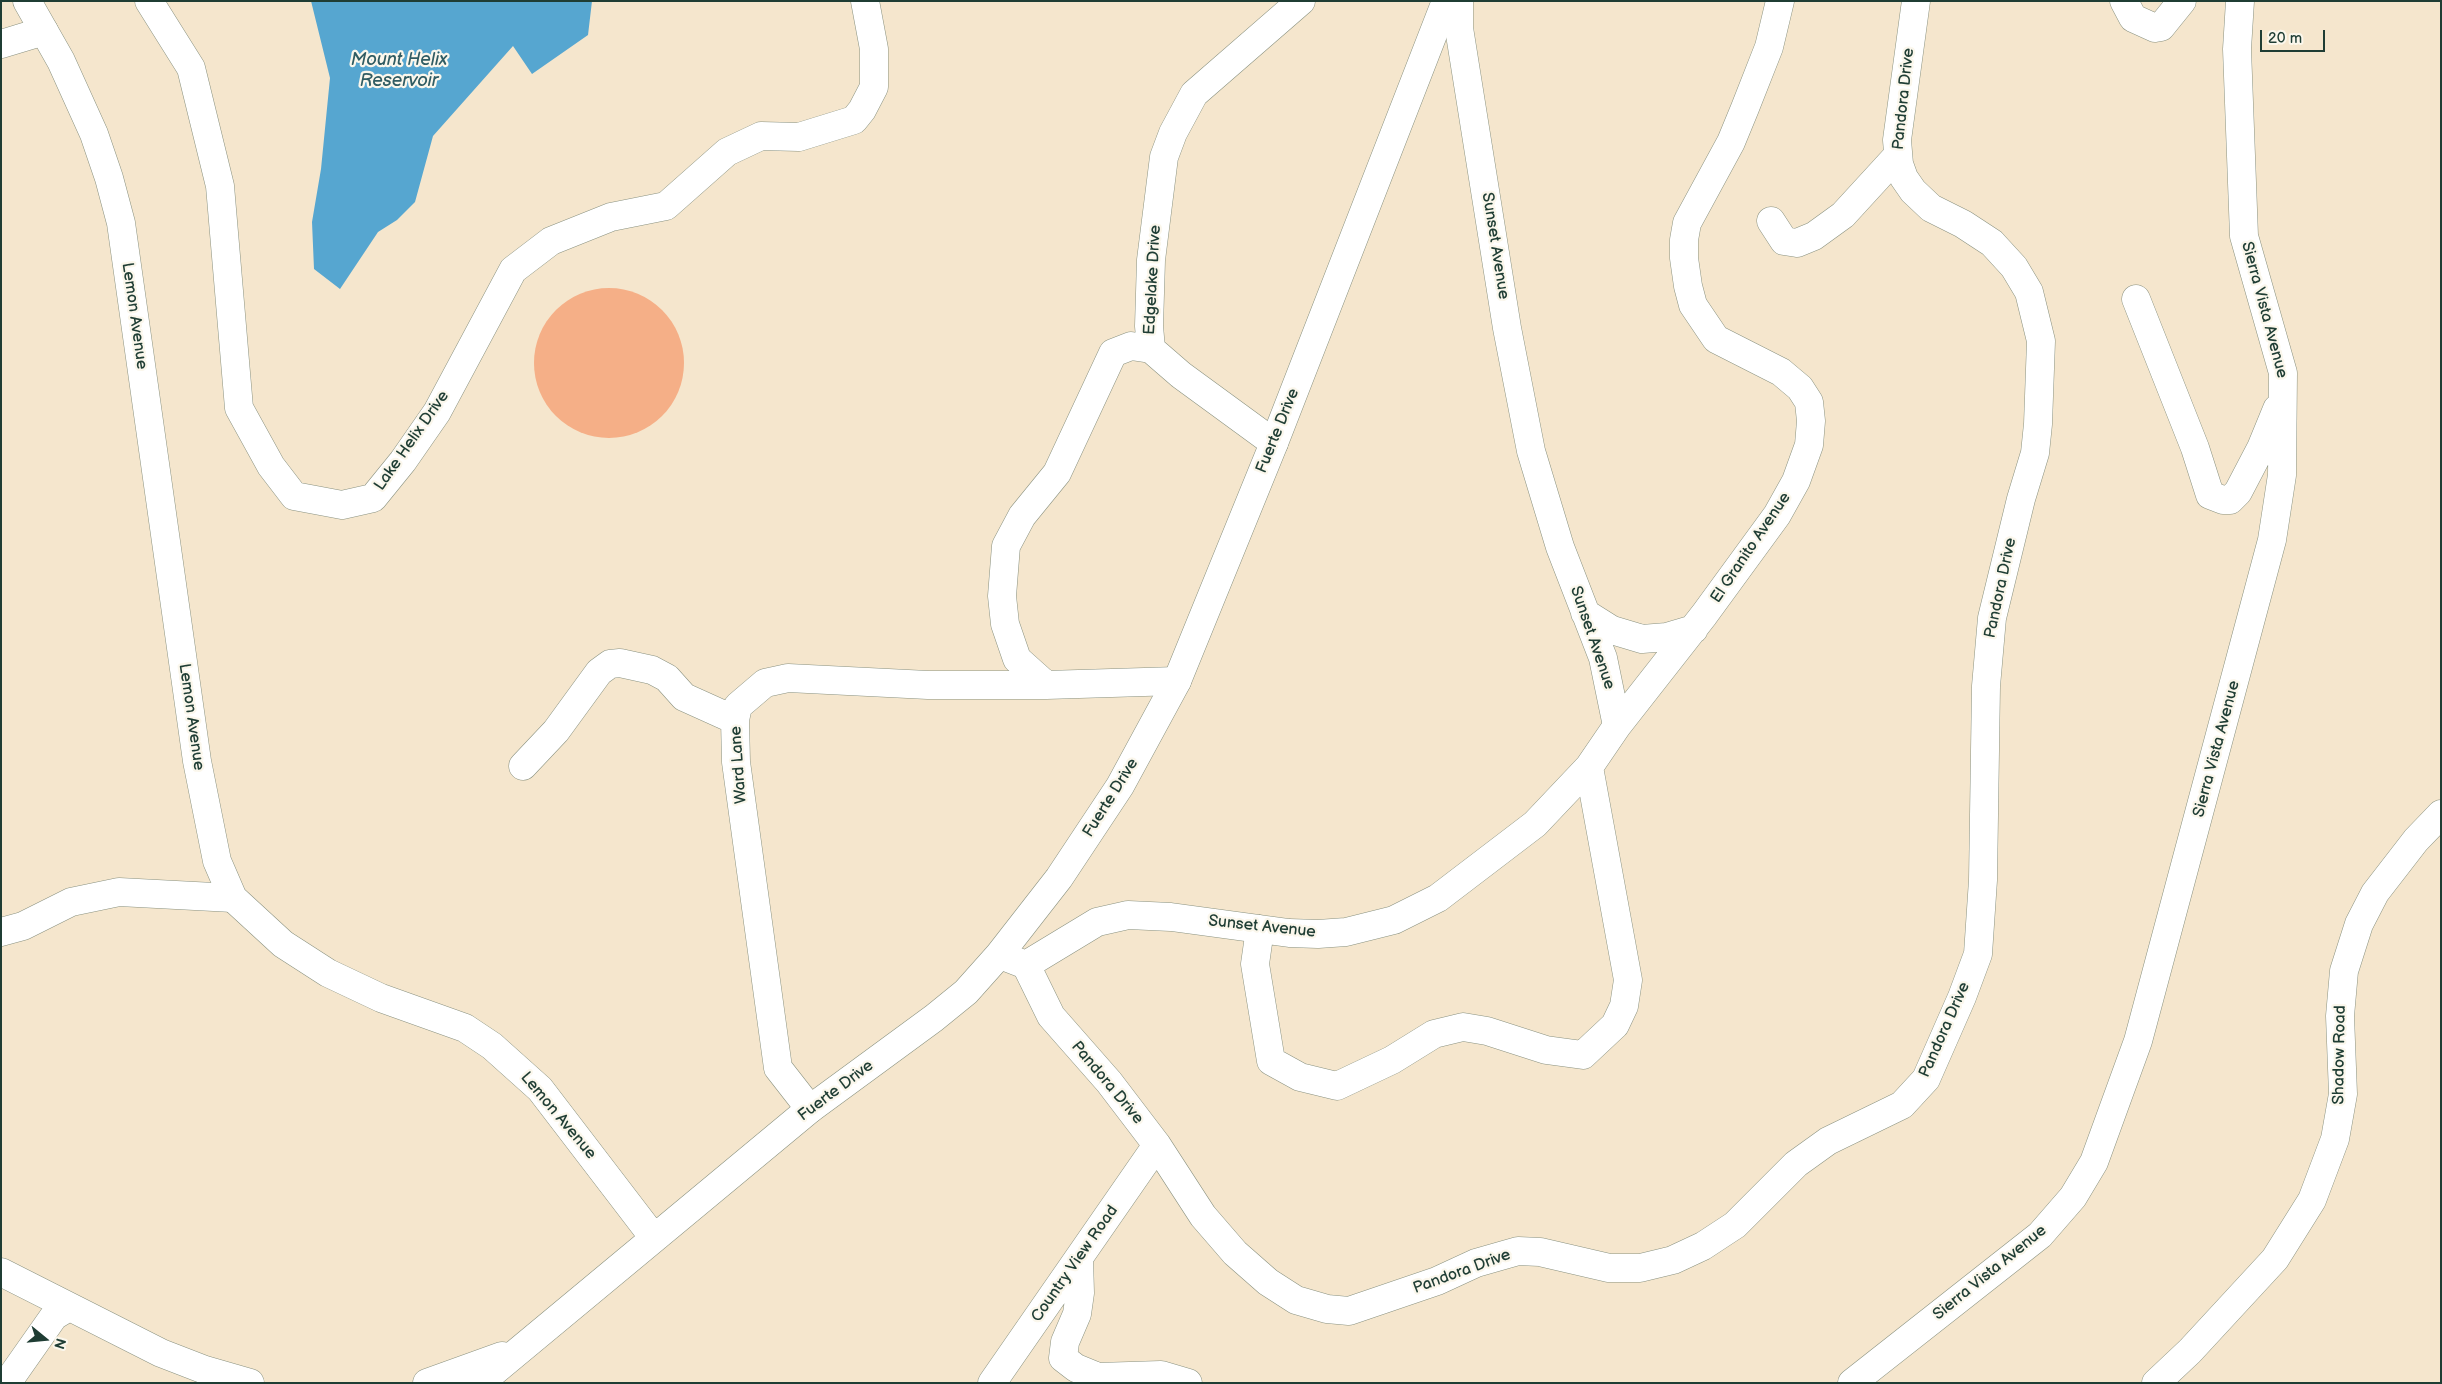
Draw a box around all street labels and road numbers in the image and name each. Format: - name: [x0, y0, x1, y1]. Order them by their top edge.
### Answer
- street label: Pandora Drive: [1889, 47, 1919, 151]
- street label: Sunset Avenue: [1477, 191, 1513, 301]
- street label: Edgelake Drive: [1141, 225, 1165, 335]
- street label: Sierra Vista Avenue: [2237, 240, 2291, 380]
- street label: Lemon Avenue: [117, 261, 151, 371]
- street label: Fuerte Drive: [1252, 386, 1304, 476]
- street label: Lake Helix Drive: [371, 388, 453, 494]
- street label: El Granito Avenue: [1707, 489, 1795, 607]
- street label: Pandora Drive: [1981, 536, 2021, 640]
- street label: Sunset Avenue: [1565, 584, 1619, 692]
- street label: Lemon Avenue: [174, 662, 208, 772]
- street label: Sierra Vista Avenue: [2190, 679, 2244, 819]
- street label: Ward Lane: [727, 725, 751, 805]
- street label: Fuerte Drive: [1079, 755, 1143, 841]
- street label: Sunset Avenue: [1207, 912, 1317, 942]
- street label: Pandora Drive: [1915, 979, 1975, 1081]
- street label: Shadow Road: [2330, 1005, 2350, 1105]
- street label: Pandora Drive: [1067, 1038, 1147, 1128]
- street label: Fuerte Drive: [794, 1056, 878, 1126]
- street label: Lemon Avenue: [516, 1069, 600, 1163]
- street label: Country View Road: [1028, 1202, 1122, 1326]
- street label: Sierra Vista Avenue: [1929, 1221, 2051, 1325]
- street label: Pandora Drive: [1411, 1246, 1513, 1298]

